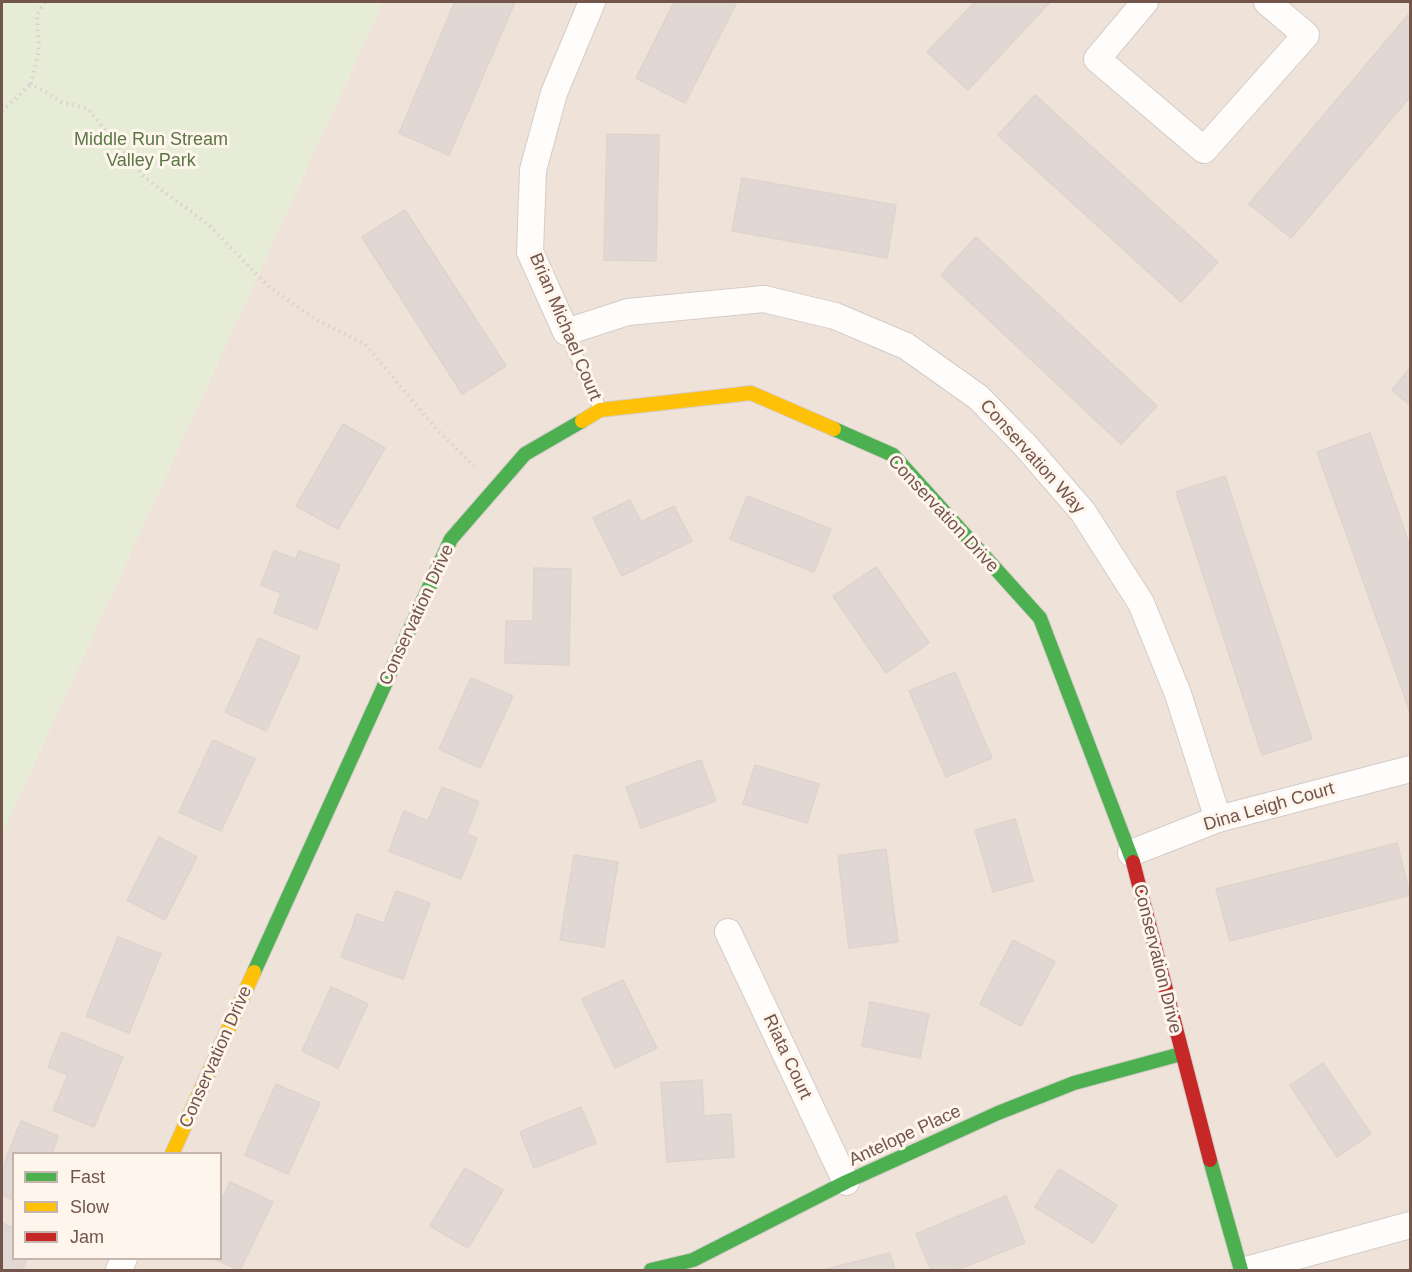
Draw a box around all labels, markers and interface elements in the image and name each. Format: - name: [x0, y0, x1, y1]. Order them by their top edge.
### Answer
- park label: Middle Run Stream Valley Park: [74, 129, 228, 172]
- street label: Brian Michael Court: [524, 250, 606, 404]
- street label: Conservation Way: [975, 395, 1089, 519]
- street label: Conservation Drive: [883, 451, 1003, 577]
- street label: Conservation Drive: [375, 541, 459, 689]
- street label: Dina Leigh Court: [1201, 778, 1337, 836]
- street label: Conservation Drive: [1128, 882, 1186, 1036]
- street label: Conservation Drive: [175, 983, 257, 1131]
- street label: Riata Court: [758, 1011, 816, 1103]
- street label: Antelope Place: [846, 1101, 964, 1171]
- legend: [12, 1152, 222, 1260]
- text: Fast: [70, 1167, 105, 1187]
- text: Slow: [70, 1197, 109, 1217]
- text: Jam: [70, 1227, 104, 1247]

